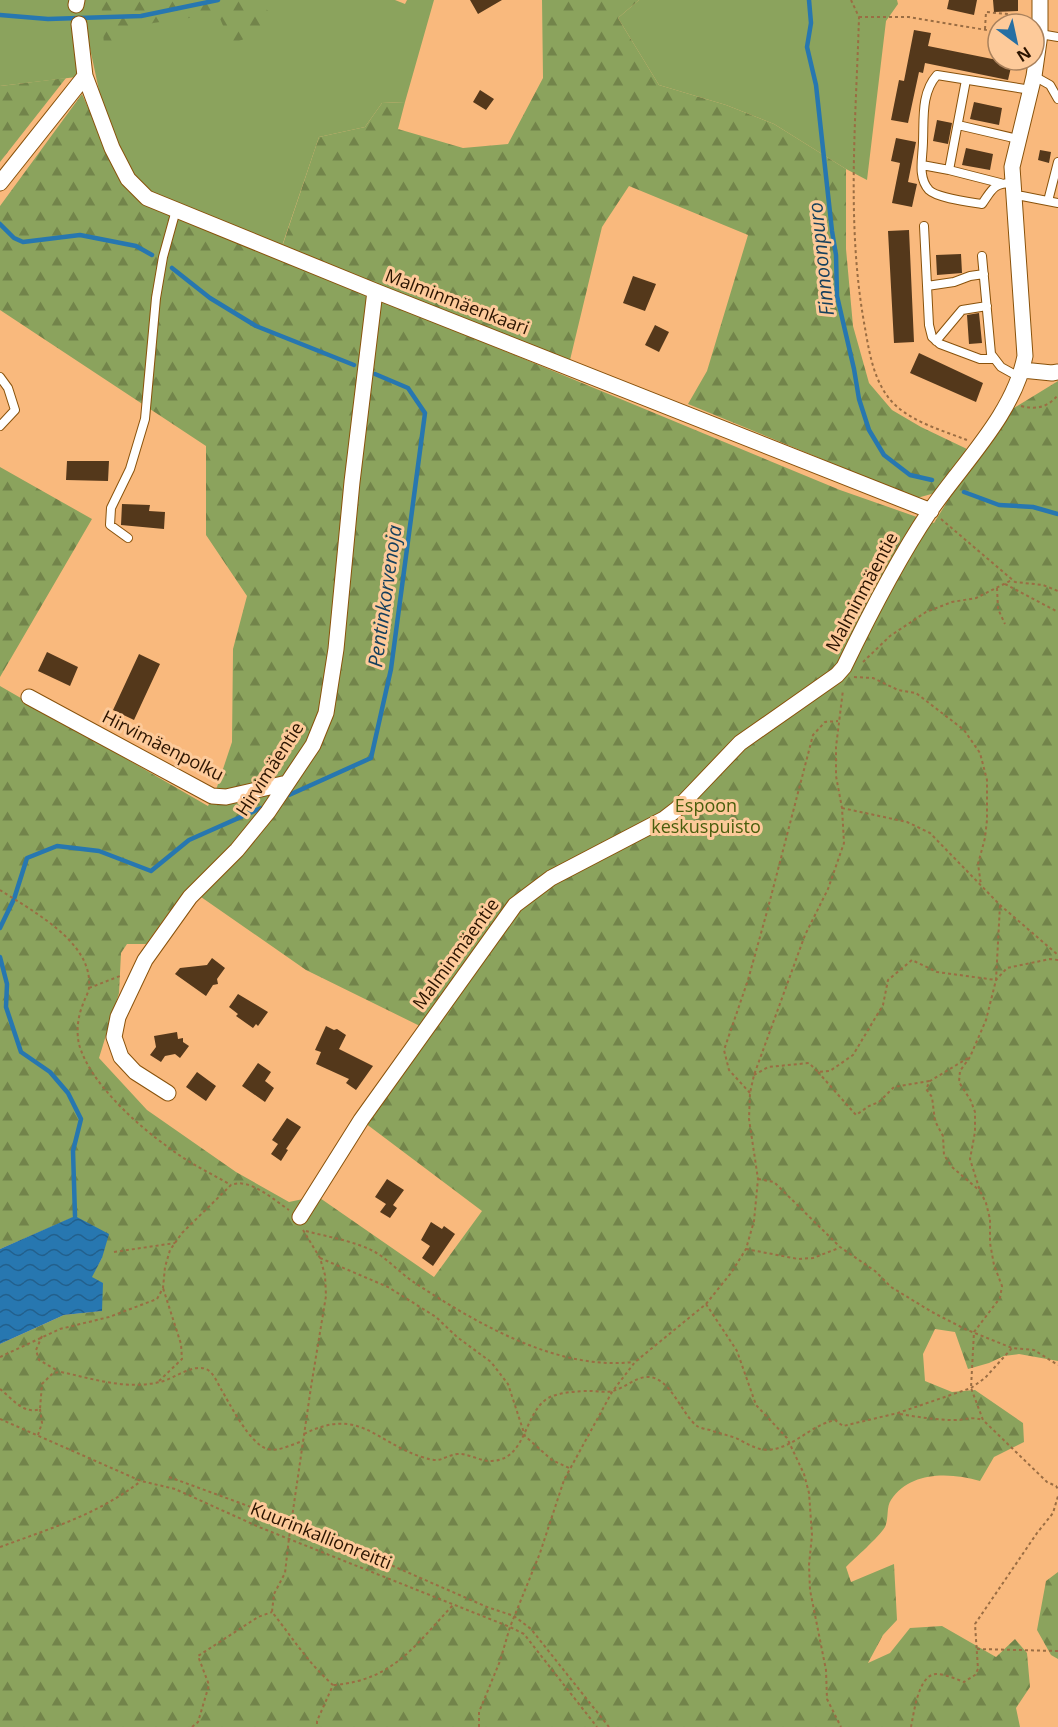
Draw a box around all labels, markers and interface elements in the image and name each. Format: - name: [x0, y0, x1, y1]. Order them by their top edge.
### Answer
- north arrow: [986, 12, 1046, 72]
- text: N: [1013, 42, 1036, 67]
- water label: Finnoonpuro: [801, 201, 840, 317]
- street label: Malminmäenkaari: [382, 263, 533, 340]
- water label: Pentinkorvenoja: [361, 523, 408, 669]
- street label: Malminmäentie: [820, 528, 903, 655]
- street label: Hirvimäenpolku: [99, 704, 228, 786]
- street label: Hirvimäentie: [230, 717, 309, 820]
- park label: Espoon keskuspuisto: [651, 793, 761, 838]
- street label: Malminmäentie: [407, 893, 504, 1014]
- street label: Kuurinkallionreitti: [247, 1496, 396, 1574]

